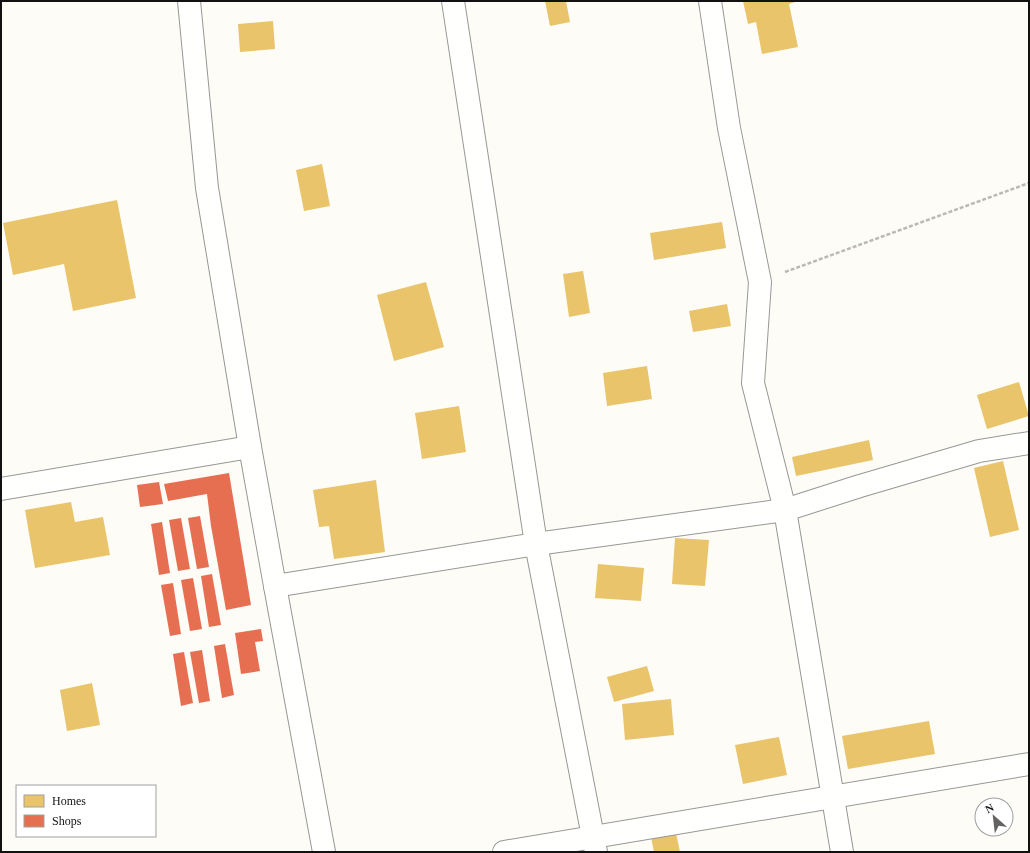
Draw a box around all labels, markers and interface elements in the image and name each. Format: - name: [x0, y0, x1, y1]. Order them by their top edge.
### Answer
- legend: [16, 785, 156, 837]
- text: Homes: [52, 794, 86, 808]
- north arrow: [974, 797, 1014, 837]
- text: N: [983, 801, 996, 815]
- text: Shops: [52, 814, 82, 828]

